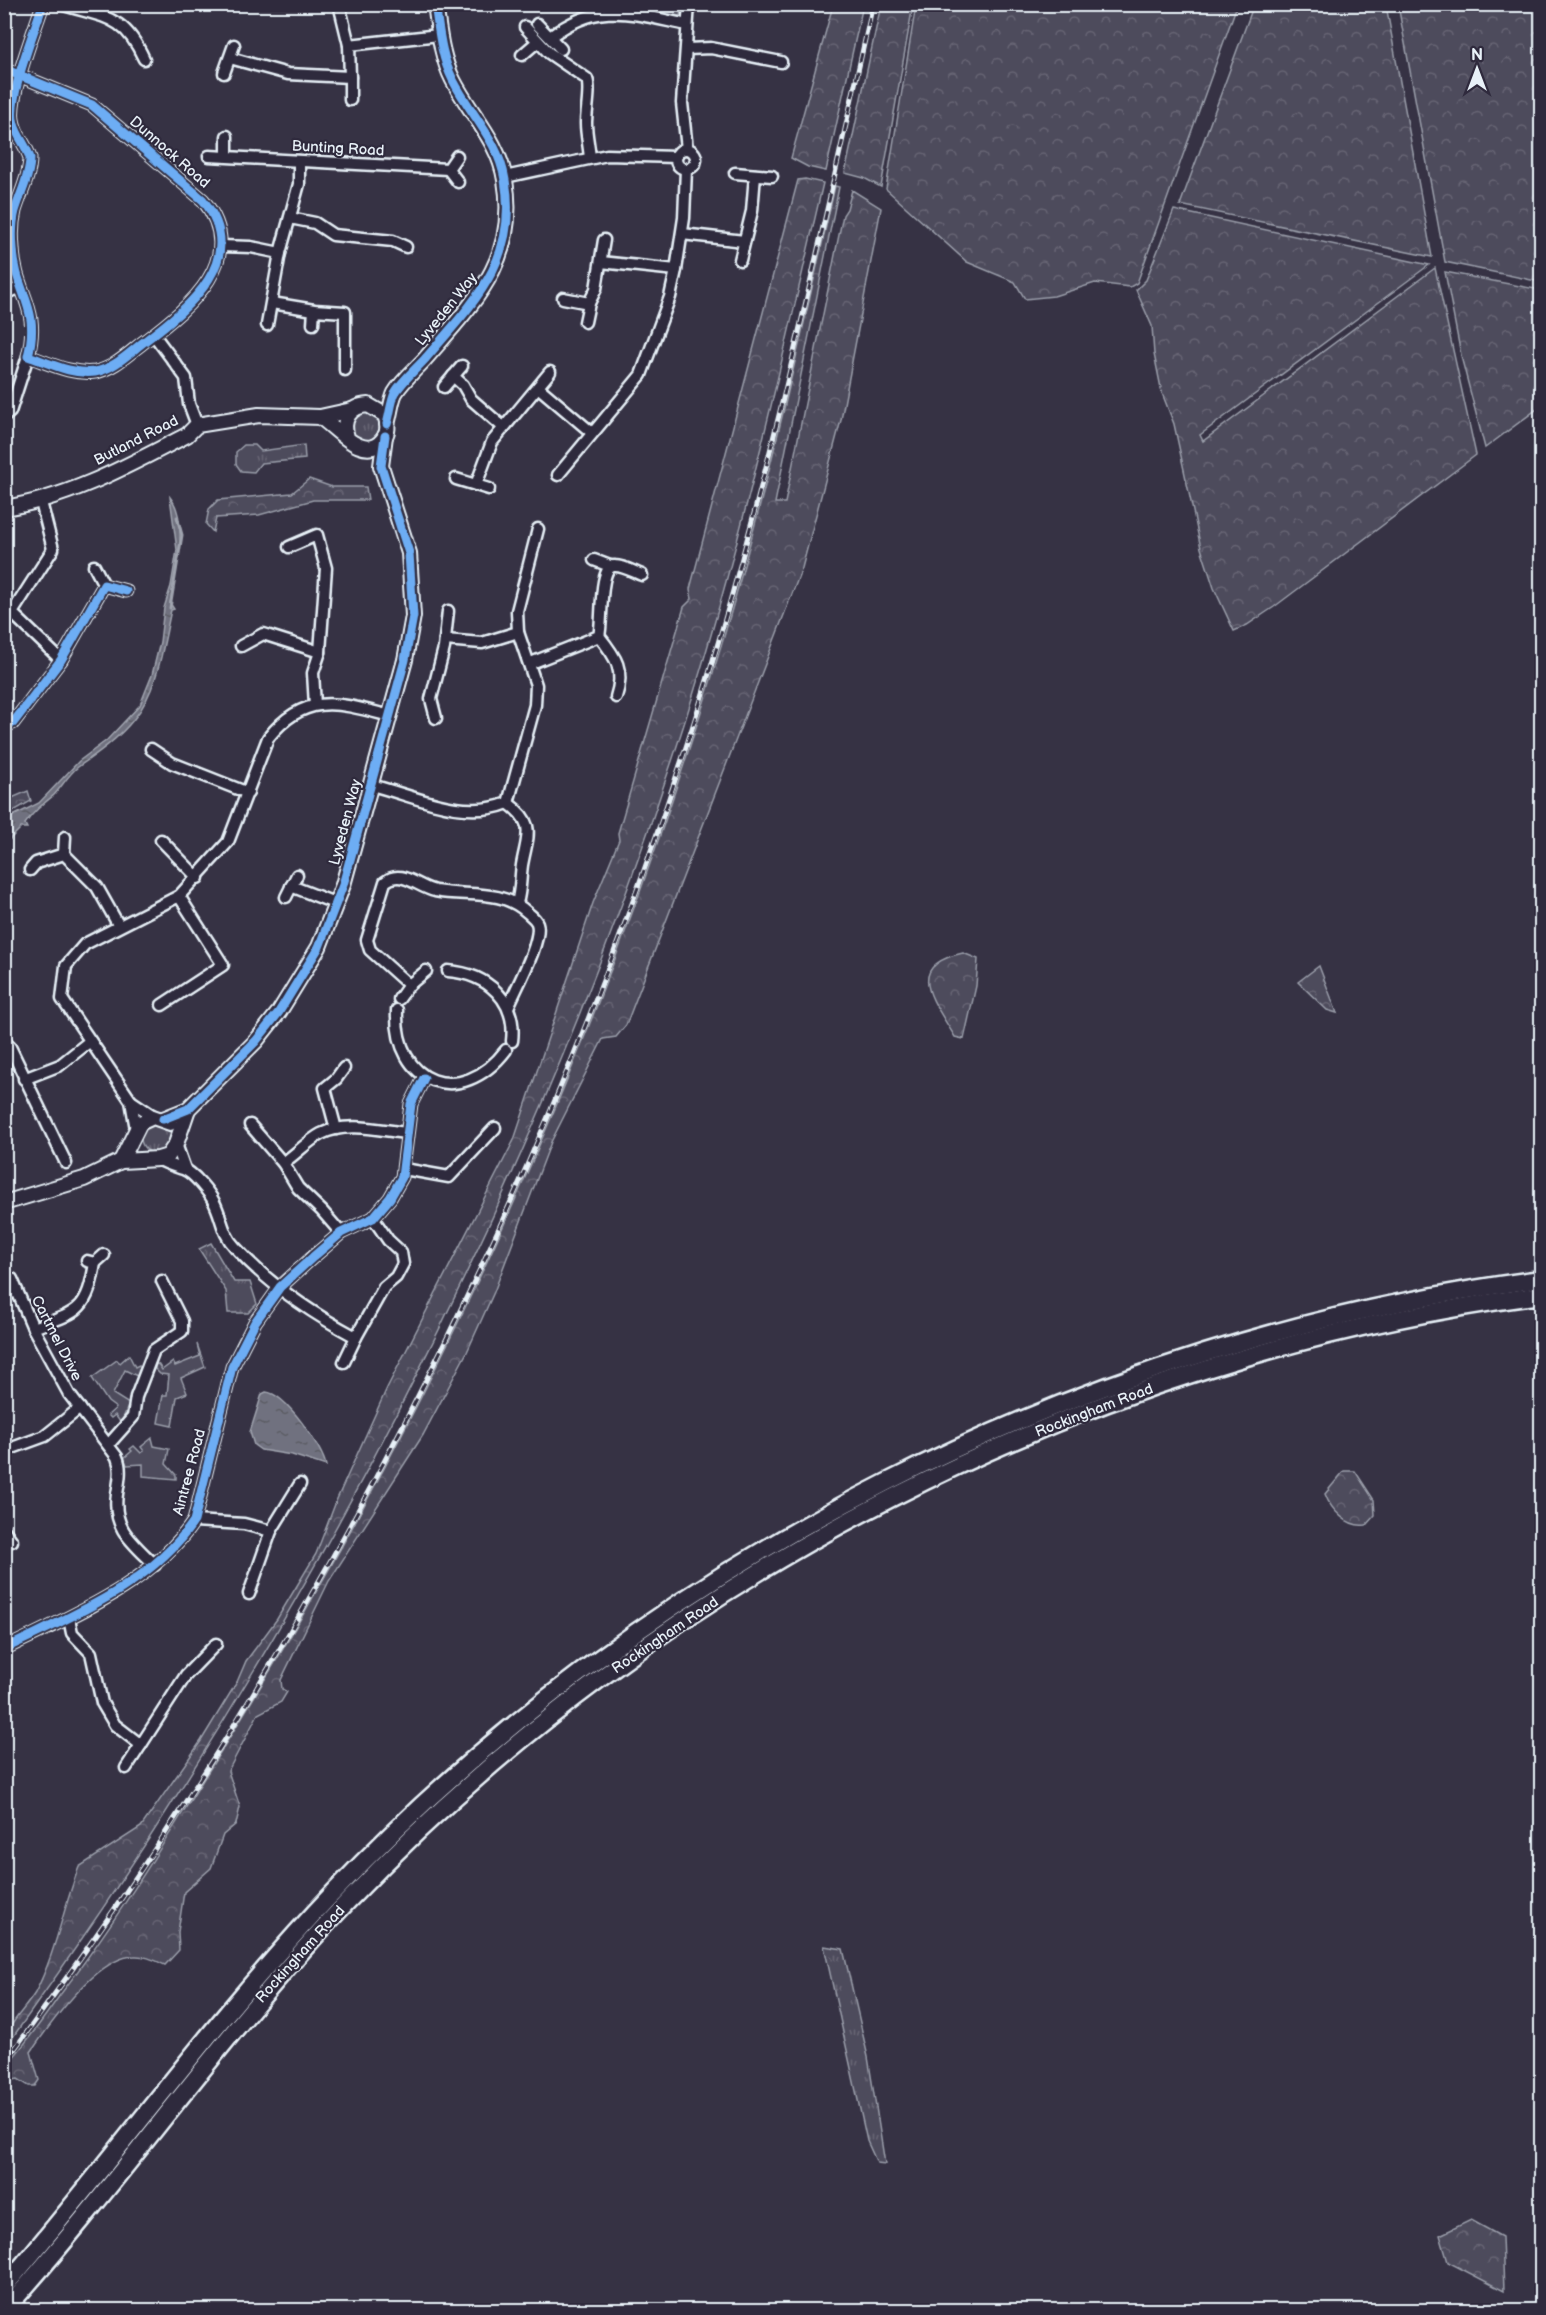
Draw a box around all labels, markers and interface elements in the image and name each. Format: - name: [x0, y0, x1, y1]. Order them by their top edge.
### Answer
- north arrow: [1447, 39, 1507, 99]
- text: N: [1471, 46, 1483, 65]
- street label: Dunnock Road: [126, 112, 214, 192]
- street label: Bunting Road: [291, 137, 385, 160]
- street label: Lyveden Way: [411, 269, 482, 350]
- street label: Butland Road: [91, 411, 182, 470]
- street label: Lyveden Way: [325, 777, 366, 867]
- street label: Cartmel Drive: [27, 1292, 86, 1384]
- street label: Rockingham Road: [1033, 1379, 1156, 1442]
- street label: Aintree Road: [169, 1427, 210, 1518]
- street label: Rockingham Road: [608, 1593, 722, 1678]
- street label: Rockingham Road: [252, 1902, 349, 2007]

